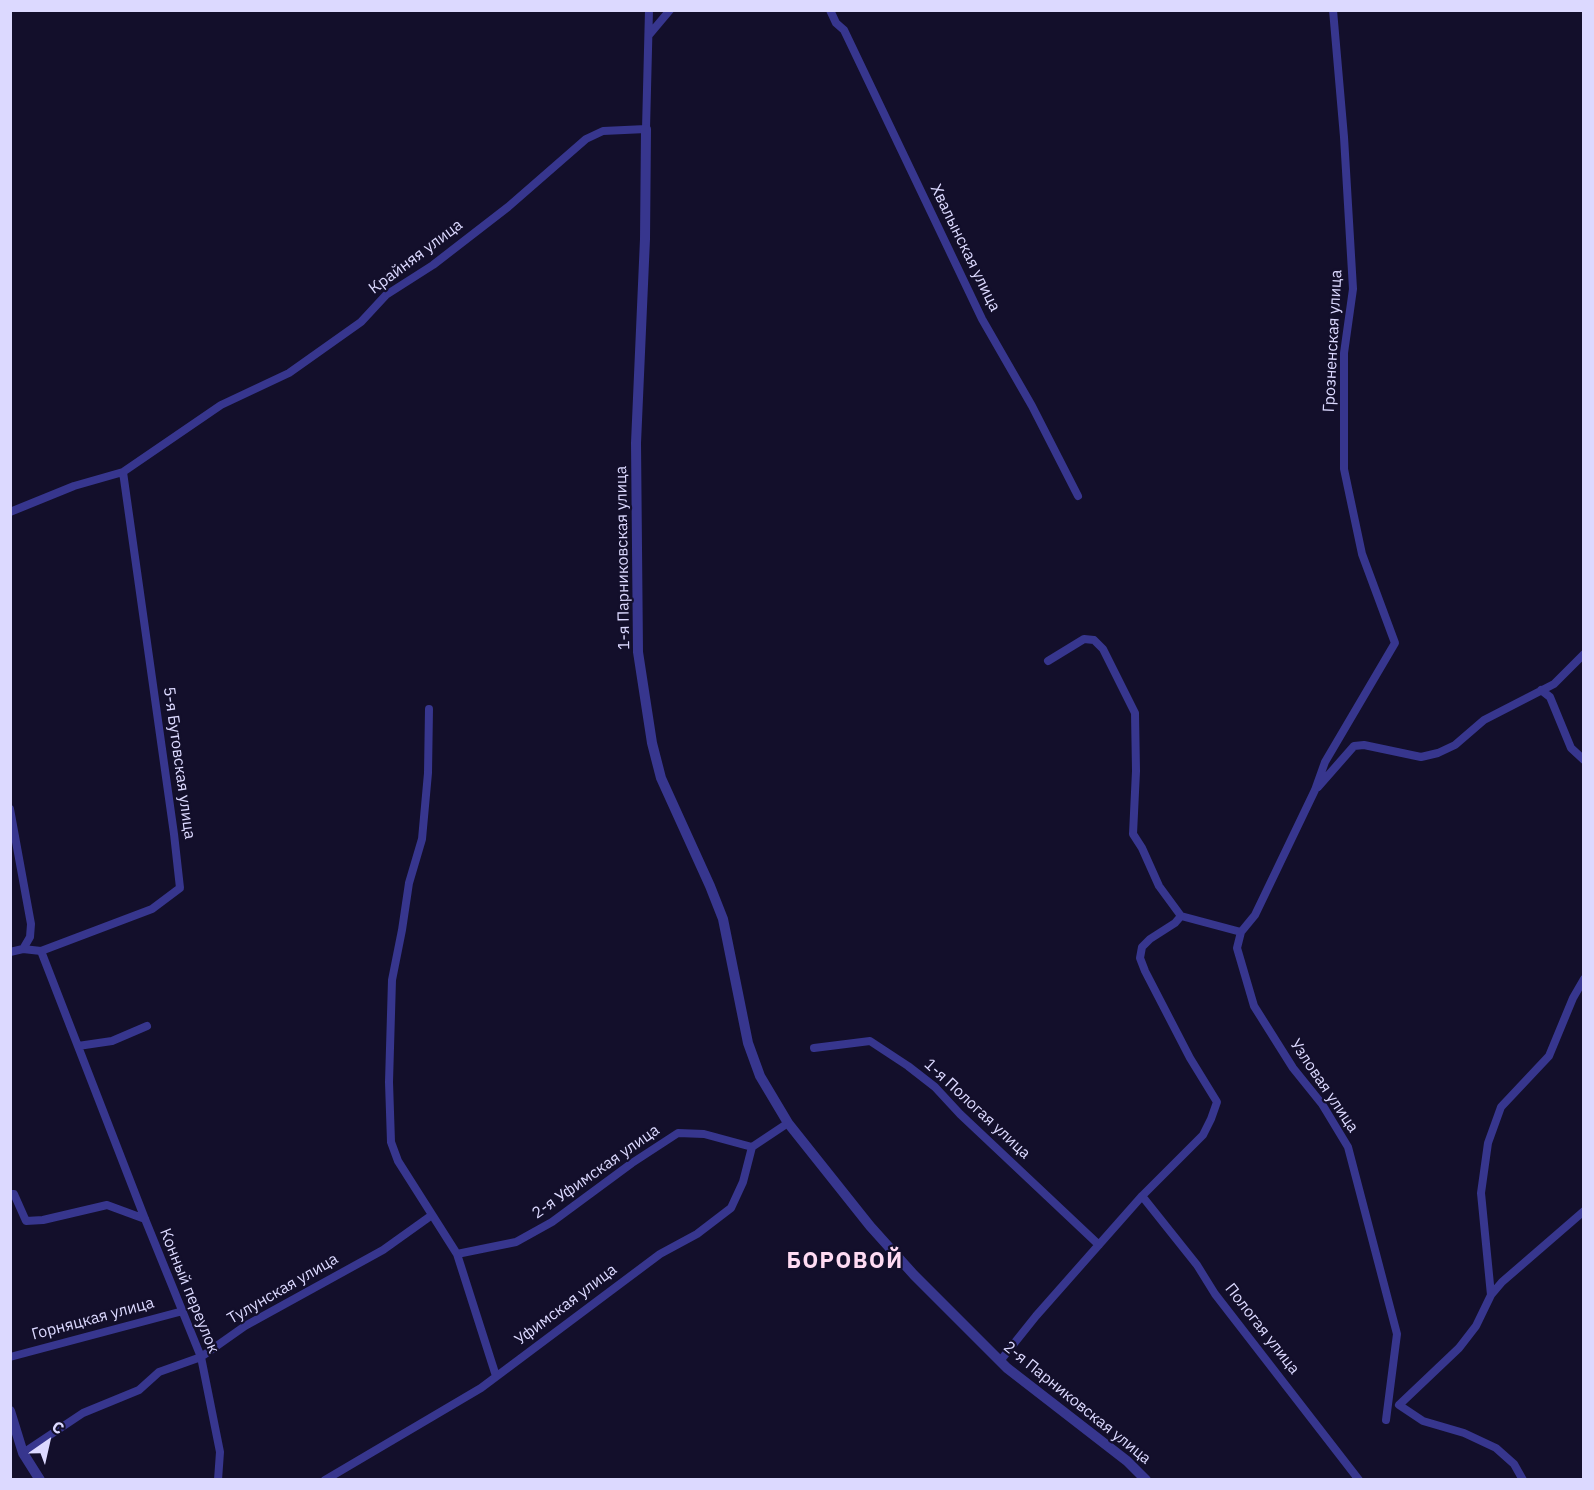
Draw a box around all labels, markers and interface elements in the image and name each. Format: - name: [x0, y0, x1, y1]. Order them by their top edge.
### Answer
- street label: Хвалынская улица: [926, 181, 1004, 315]
- street label: Крайняя улица: [365, 215, 467, 299]
- street label: Грозненская улица: [1320, 269, 1346, 413]
- street label: 1-я Парниковская улица: [612, 466, 634, 650]
- street label: 5-я Бутовская улица: [159, 686, 199, 840]
- street label: Узловая улица: [1286, 1036, 1362, 1136]
- street label: 1-я Пологая улица: [920, 1055, 1034, 1163]
- street label: 2-я Уфимская улица: [529, 1121, 663, 1223]
- street label: Конный переулок: [155, 1226, 223, 1356]
- district label: БОРОВОЙ: [786, 1249, 904, 1275]
- street label: Тулунская улица: [224, 1250, 342, 1328]
- street label: Уфимская улица: [511, 1260, 621, 1350]
- street label: Пологая улица: [1221, 1280, 1303, 1378]
- street label: Горняцкая улица: [30, 1293, 156, 1345]
- street label: 2-я Парниковская улица: [999, 1338, 1155, 1468]
- north arrow: [18, 1412, 78, 1472]
- text: С: [48, 1416, 68, 1438]

